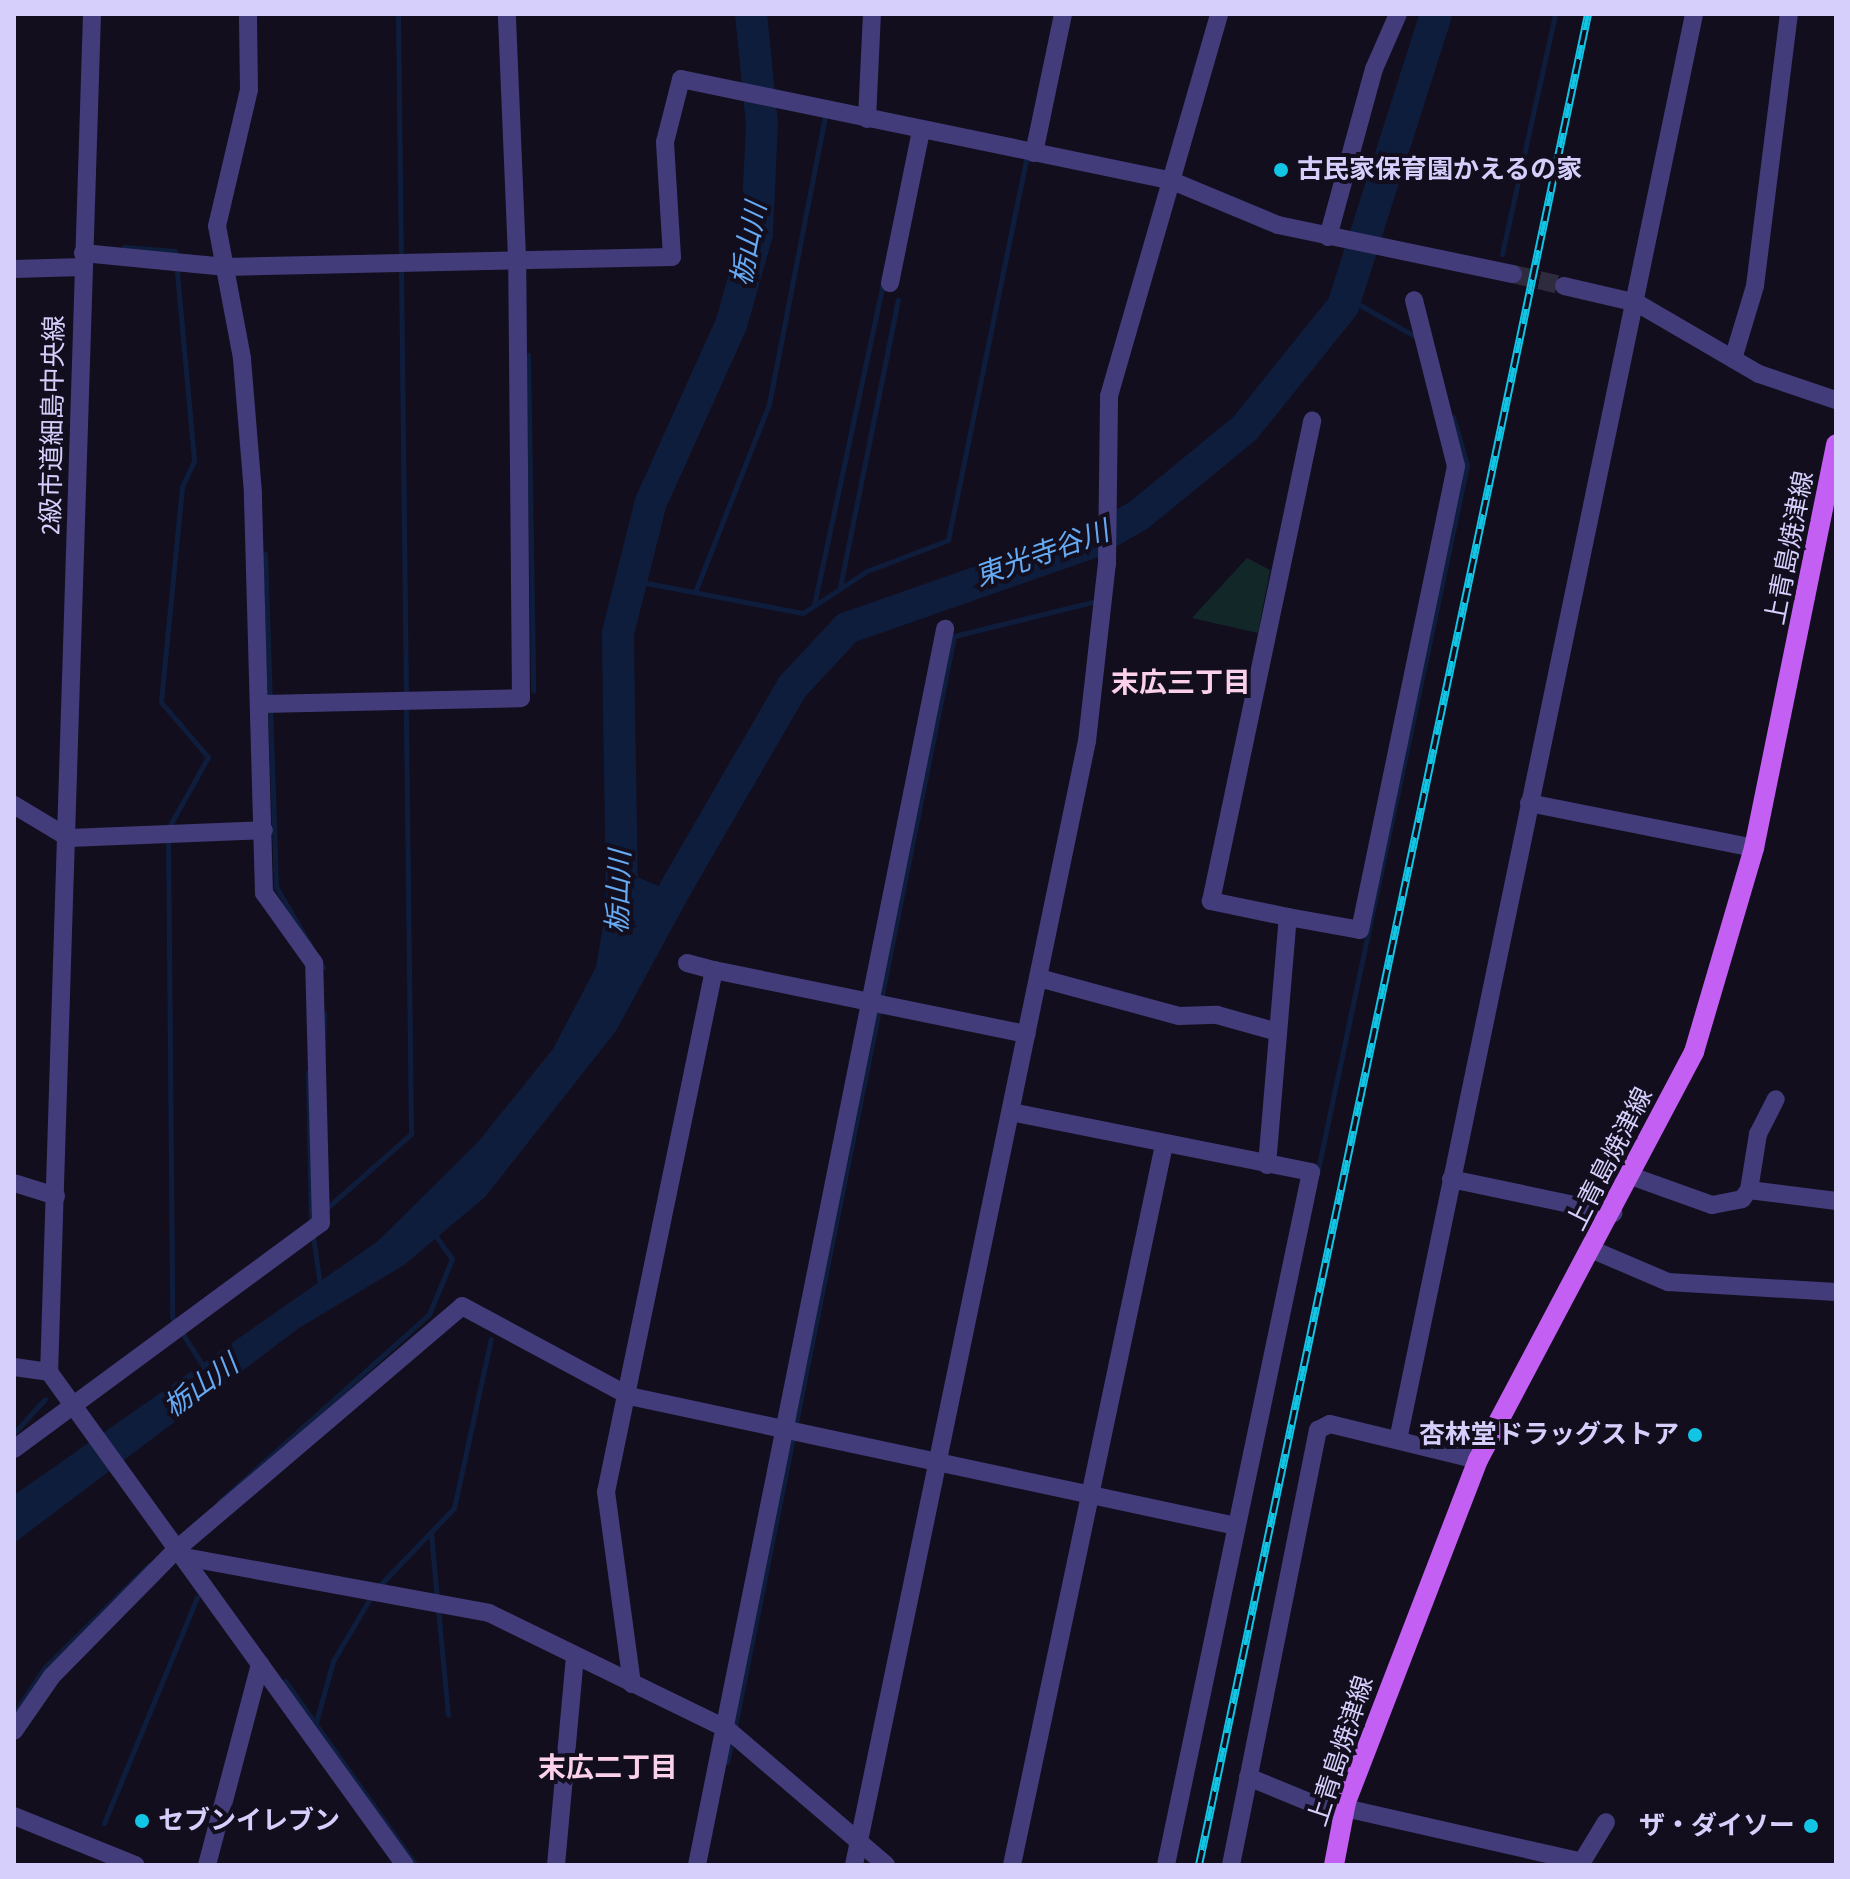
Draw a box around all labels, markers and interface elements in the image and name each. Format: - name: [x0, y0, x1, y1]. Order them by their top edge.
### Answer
- place label: 古民家保育園かえるの家: [1297, 154, 1583, 186]
- marker: 古民家保育園かえるの家: [1272, 161, 1290, 179]
- water label: 栃山川: [724, 200, 774, 288]
- street label: 2級市道細島中央線: [35, 315, 71, 535]
- street label: 上青島焼津線: [1760, 468, 1820, 628]
- water label: 東光寺谷川: [970, 514, 1114, 594]
- district label: 末広三丁目: [1111, 666, 1251, 700]
- water label: 栃山川: [601, 849, 637, 935]
- street label: 上青島焼津線: [1561, 1082, 1659, 1236]
- water label: 栃山川: [157, 1348, 245, 1424]
- place label: 杏林堂ドラッグストア: [1419, 1419, 1679, 1451]
- marker: 杏林堂ドラッグストア: [1686, 1426, 1704, 1444]
- street label: 上青島焼津線: [1302, 1672, 1380, 1830]
- district label: 末広二丁目: [538, 1751, 678, 1785]
- place label: セブンイレブン: [158, 1805, 340, 1837]
- place label: ザ・ダイソー: [1639, 1810, 1795, 1842]
- marker: セブンイレブン: [133, 1812, 151, 1830]
- marker: ザ・ダイソー: [1802, 1817, 1820, 1835]

